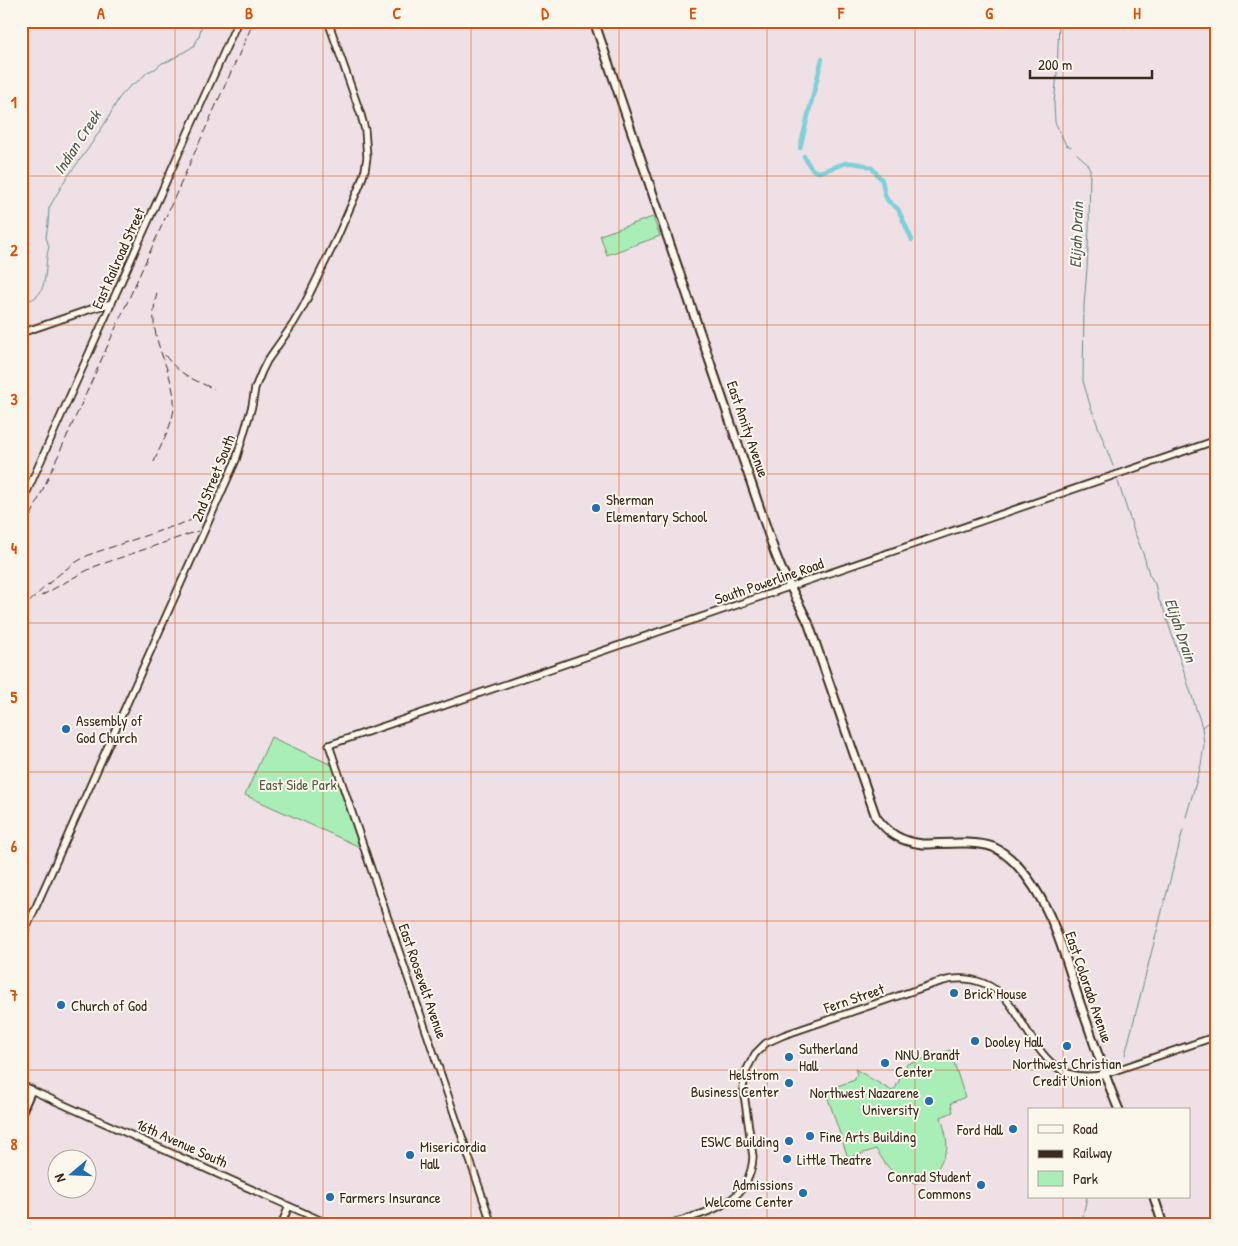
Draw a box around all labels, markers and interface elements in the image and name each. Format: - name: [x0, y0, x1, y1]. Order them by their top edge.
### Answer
- text: A: [97, 2, 105, 24]
- text: B: [245, 2, 253, 24]
- text: C: [393, 2, 402, 24]
- text: D: [541, 2, 549, 24]
- text: E: [689, 2, 697, 24]
- text: F: [837, 2, 845, 24]
- text: G: [985, 2, 993, 24]
- text: H: [1133, 2, 1141, 24]
- scale bar: [1030, 48, 1153, 80]
- text: 200 m: [1038, 54, 1072, 75]
- text: 1: [11, 91, 17, 113]
- water label: Indian Creek: [48, 105, 107, 178]
- water label: Elijah Drain: [1064, 200, 1088, 268]
- street label: East Railroad Street: [86, 203, 150, 312]
- text: 2: [10, 239, 18, 261]
- street label: East Amity Avenue: [722, 378, 774, 480]
- text: 3: [10, 388, 18, 410]
- street label: 2nd Street South: [186, 431, 240, 525]
- place label: Sherman Elementary School: [606, 489, 707, 527]
- marker: Sherman Elementary School: [590, 502, 602, 514]
- text: 4: [11, 537, 17, 559]
- street label: South Powerline Road: [712, 552, 826, 609]
- water label: Elijah Drain: [1160, 595, 1203, 667]
- text: 5: [11, 686, 18, 708]
- place label: Assembly of God Church: [76, 710, 143, 748]
- marker: Assembly of God Church: [60, 723, 72, 735]
- park label: East Side Park: [259, 774, 337, 795]
- text: 6: [11, 835, 18, 857]
- street label: East Roosevelt Avenue: [394, 921, 452, 1041]
- street label: East Colorado Avenue: [1060, 929, 1118, 1045]
- street label: Fern Street: [820, 978, 888, 1018]
- place label: Brick House: [964, 983, 1027, 1004]
- text: 7: [9, 984, 18, 1006]
- marker: Brick House: [948, 987, 960, 999]
- place label: Church of God: [71, 995, 147, 1016]
- marker: Church of God: [55, 999, 67, 1011]
- place label: Dooley Hall: [985, 1031, 1044, 1052]
- marker: Dooley Hall: [969, 1035, 981, 1047]
- place label: Sutherland Hall: [799, 1038, 858, 1076]
- marker: Northwest Christian Credit Union: [1061, 1040, 1073, 1052]
- place label: NNU Brandt Center: [895, 1044, 961, 1082]
- marker: Sutherland Hall: [783, 1051, 795, 1063]
- place label: Northwest Christian Credit Union: [1012, 1053, 1122, 1091]
- marker: NNU Brandt Center: [879, 1057, 891, 1069]
- place label: Helstrom Business Center: [691, 1064, 779, 1102]
- marker: Helstrom Business Center: [783, 1077, 795, 1089]
- place label: Northwest Nazarene University: [810, 1082, 919, 1120]
- marker: Northwest Nazarene University: [923, 1095, 935, 1107]
- legend: [1028, 1108, 1190, 1198]
- street label: 16th Avenue South: [133, 1113, 231, 1173]
- text: Road: [1073, 1118, 1098, 1139]
- place label: Ford Hall: [956, 1119, 1004, 1140]
- marker: Ford Hall: [1007, 1123, 1019, 1135]
- place label: Fine Arts Building: [819, 1126, 917, 1147]
- marker: Fine Arts Building: [804, 1130, 816, 1142]
- place label: ESWC Building: [701, 1131, 779, 1152]
- text: 8: [11, 1133, 18, 1155]
- marker: ESWC Building: [783, 1135, 795, 1147]
- place label: Misericordia Hall: [420, 1136, 486, 1174]
- text: Railway: [1073, 1142, 1112, 1163]
- north arrow: [48, 1148, 98, 1198]
- marker: Misericordia Hall: [404, 1149, 416, 1161]
- place label: Little Theatre: [797, 1149, 872, 1170]
- marker: Little Theatre: [781, 1153, 793, 1165]
- place label: Conrad Student Commons: [887, 1166, 972, 1204]
- text: Park: [1073, 1168, 1098, 1189]
- text: N: [49, 1171, 69, 1185]
- place label: Admissions Welcome Center: [704, 1174, 793, 1212]
- marker: Conrad Student Commons: [975, 1179, 987, 1191]
- place label: Farmers Insurance: [339, 1187, 441, 1208]
- marker: Admissions Welcome Center: [797, 1187, 809, 1199]
- marker: Farmers Insurance: [324, 1191, 336, 1203]

